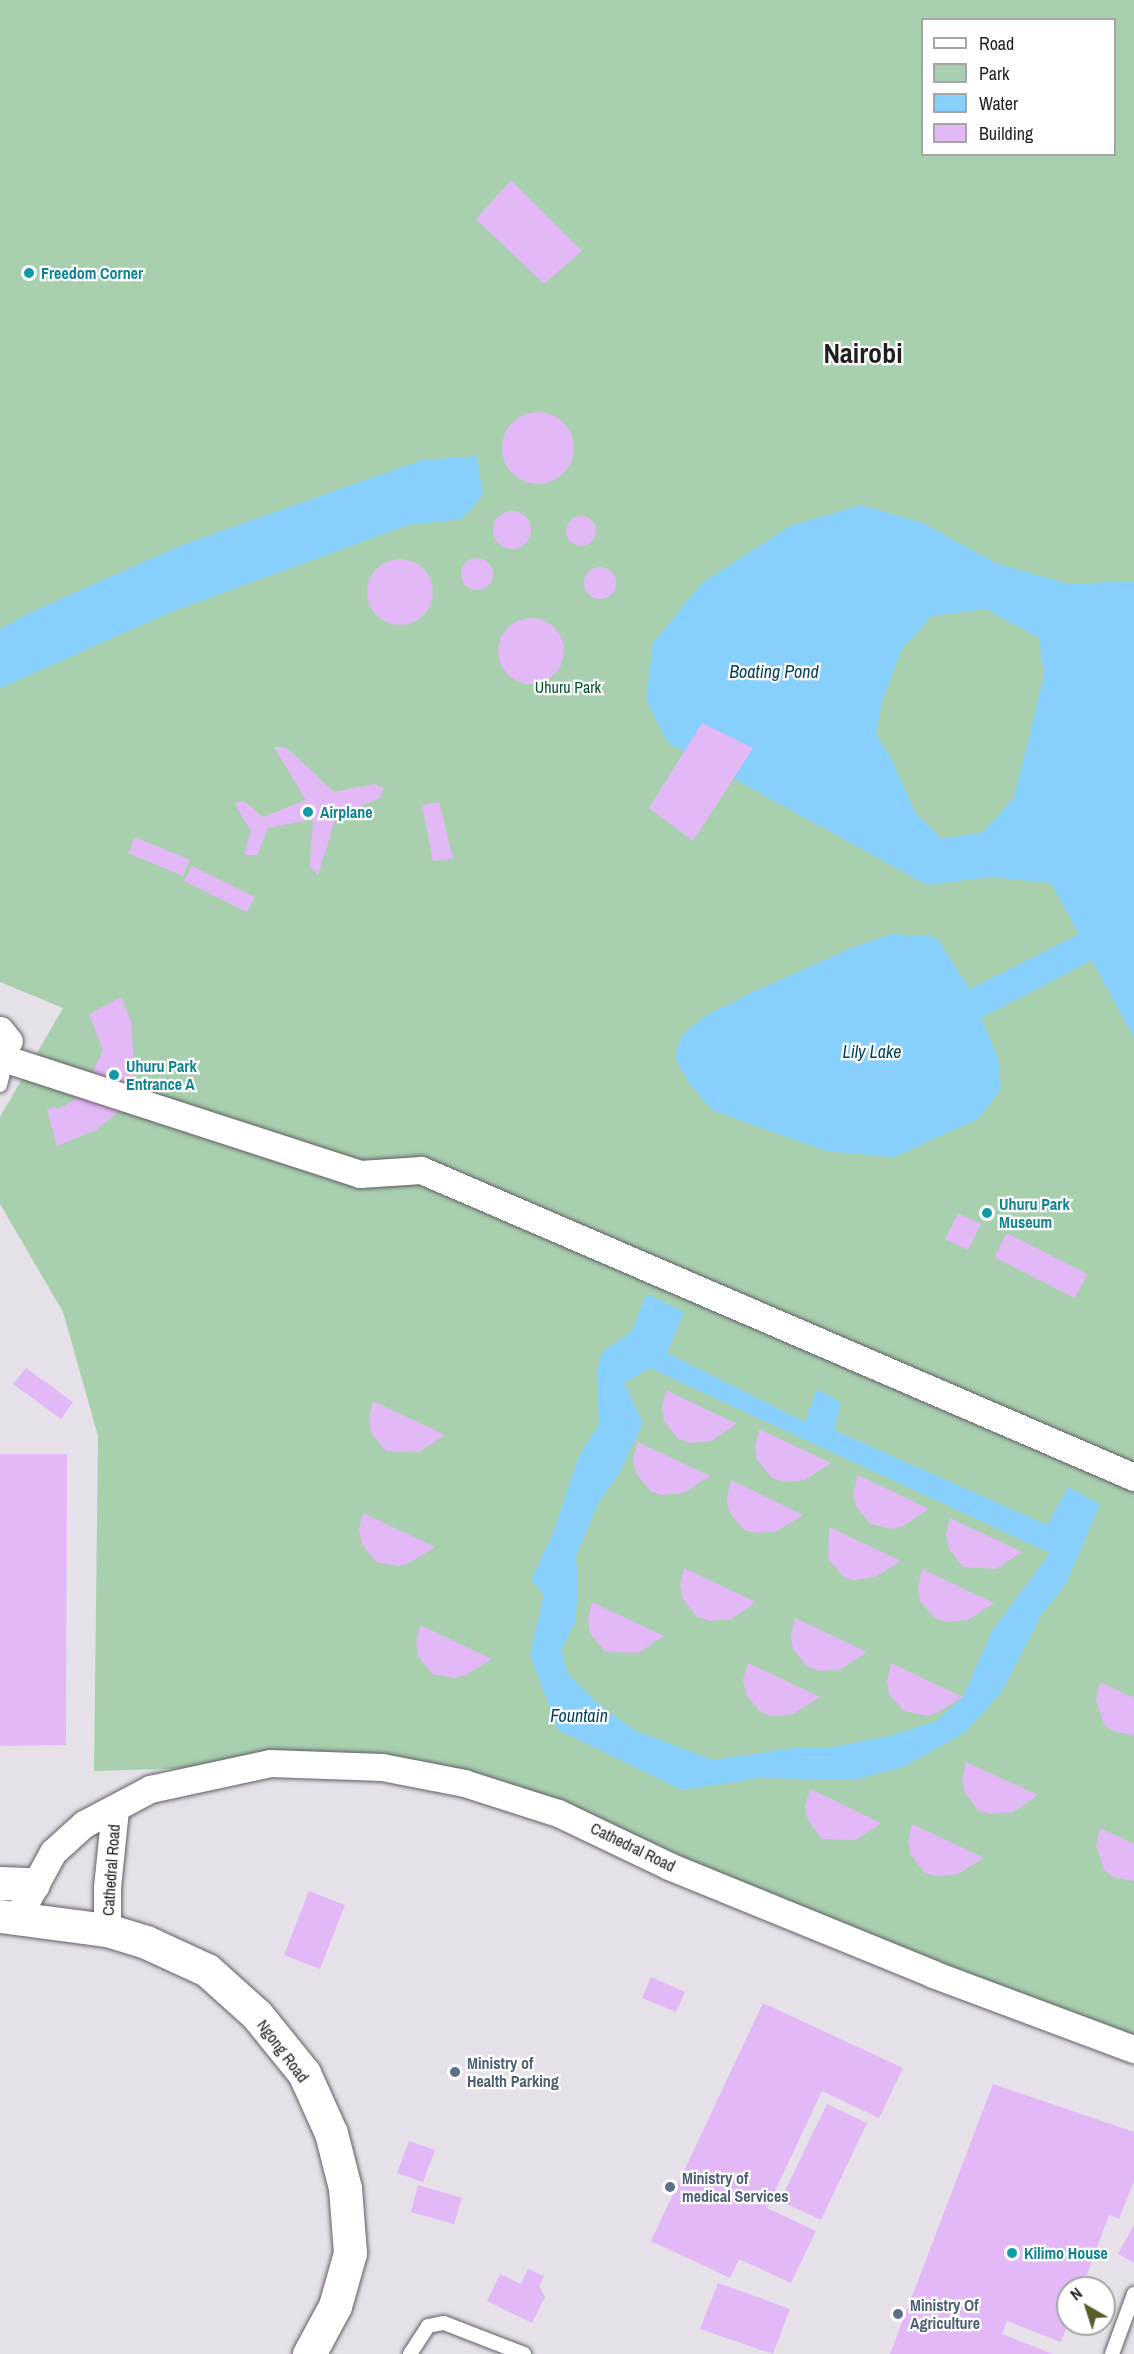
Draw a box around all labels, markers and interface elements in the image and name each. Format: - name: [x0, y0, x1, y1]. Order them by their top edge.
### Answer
- legend: [921, 18, 1116, 156]
- text: Road: [979, 31, 1014, 56]
- text: Park: [979, 61, 1009, 86]
- text: Water: [979, 91, 1018, 116]
- text: Building: [979, 121, 1033, 146]
- place label: Freedom Corner: [41, 263, 143, 283]
- marker: Freedom Corner: [22, 266, 36, 280]
- district label: Nairobi: [823, 336, 903, 370]
- water label: Boating Pond: [729, 661, 819, 683]
- park label: Uhuru Park: [535, 677, 601, 697]
- place label: Airplane: [320, 802, 372, 822]
- marker: Airplane: [301, 805, 315, 819]
- water label: Lily Lake: [842, 1041, 902, 1063]
- place label: Uhuru Park Entrance A: [126, 1056, 197, 1094]
- marker: Uhuru Park Entrance A: [107, 1068, 121, 1082]
- place label: Uhuru Park Museum: [999, 1194, 1070, 1232]
- marker: Uhuru Park Museum: [980, 1206, 994, 1220]
- water label: Fountain: [550, 1705, 608, 1727]
- street label: Cathedral Road: [587, 1818, 679, 1876]
- street label: Cathedral Road: [98, 1823, 124, 1917]
- street label: Ngong Road: [253, 2016, 313, 2086]
- place label: Ministry of Health Parking: [467, 2053, 559, 2091]
- marker: Ministry of Health Parking: [448, 2065, 462, 2079]
- place label: Ministry of medical Services: [682, 2168, 788, 2206]
- marker: Ministry of medical Services: [663, 2180, 677, 2194]
- place label: Kilimo House: [1024, 2243, 1108, 2263]
- marker: Kilimo House: [1005, 2246, 1019, 2260]
- north arrow: [1056, 2276, 1116, 2336]
- text: N: [1065, 2282, 1087, 2305]
- place label: Ministry Of Agriculture: [910, 2295, 980, 2333]
- marker: Ministry Of Agriculture: [891, 2307, 905, 2321]

